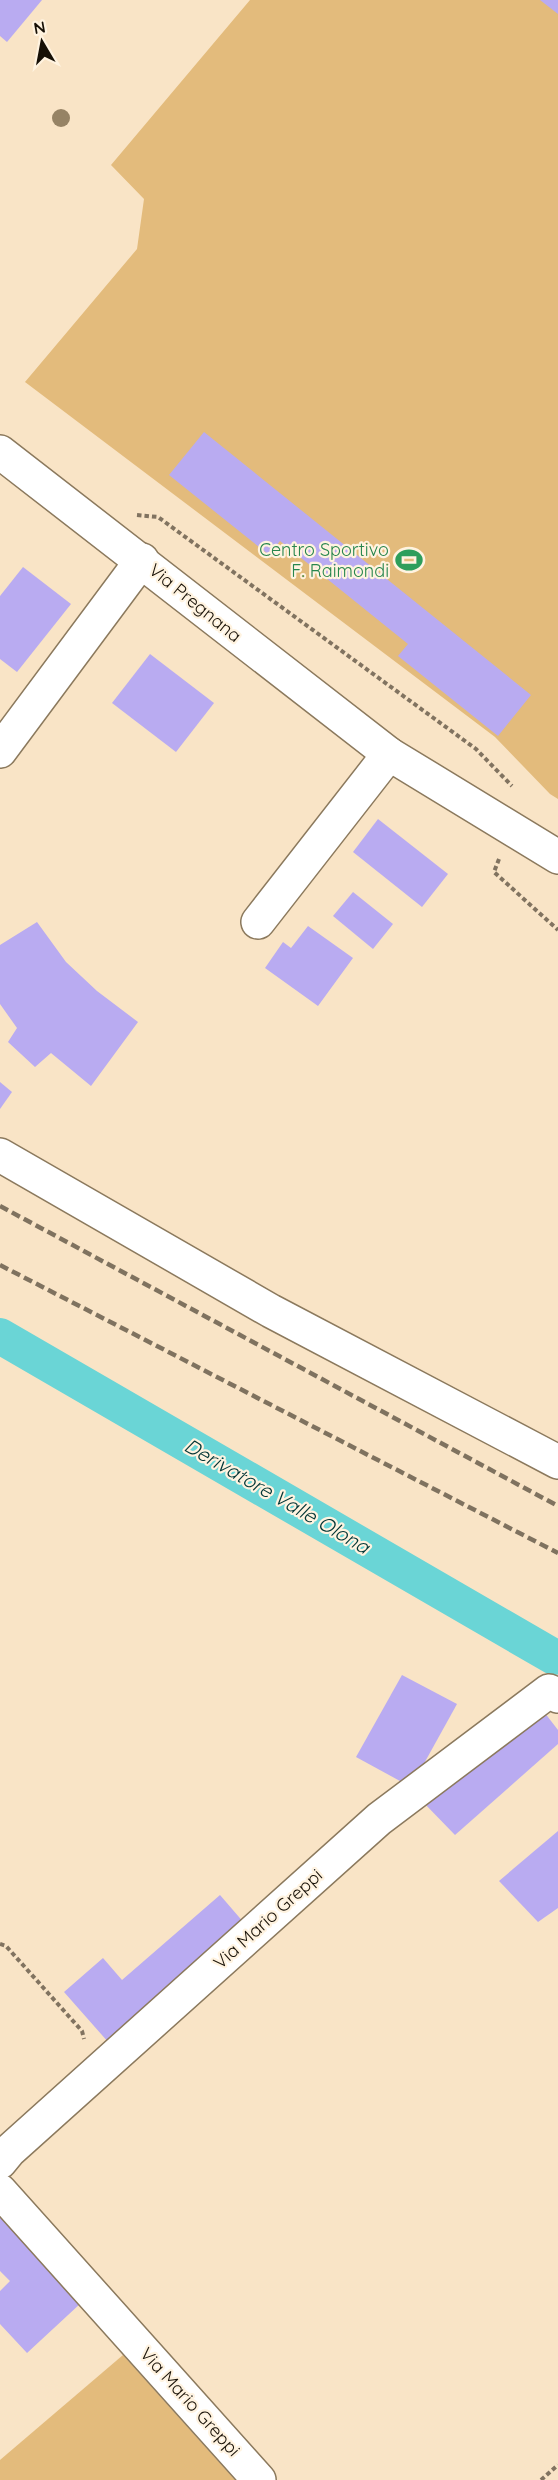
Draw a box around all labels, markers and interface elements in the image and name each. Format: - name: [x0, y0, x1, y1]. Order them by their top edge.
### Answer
- north arrow: [12, 12, 72, 72]
- text: N: [32, 16, 47, 38]
- place label: Centro Sportivo F. Raimondi: [259, 538, 389, 582]
- sports icon: Centro Sportivo F. Raimondi: [394, 545, 424, 575]
- street label: Via Pregnana: [144, 558, 246, 647]
- water label: Derivatore Valle Olona: [180, 1432, 376, 1560]
- street label: Via Mario Greppi: [208, 1864, 327, 1974]
- street label: Via Mario Greppi: [135, 2342, 245, 2461]

